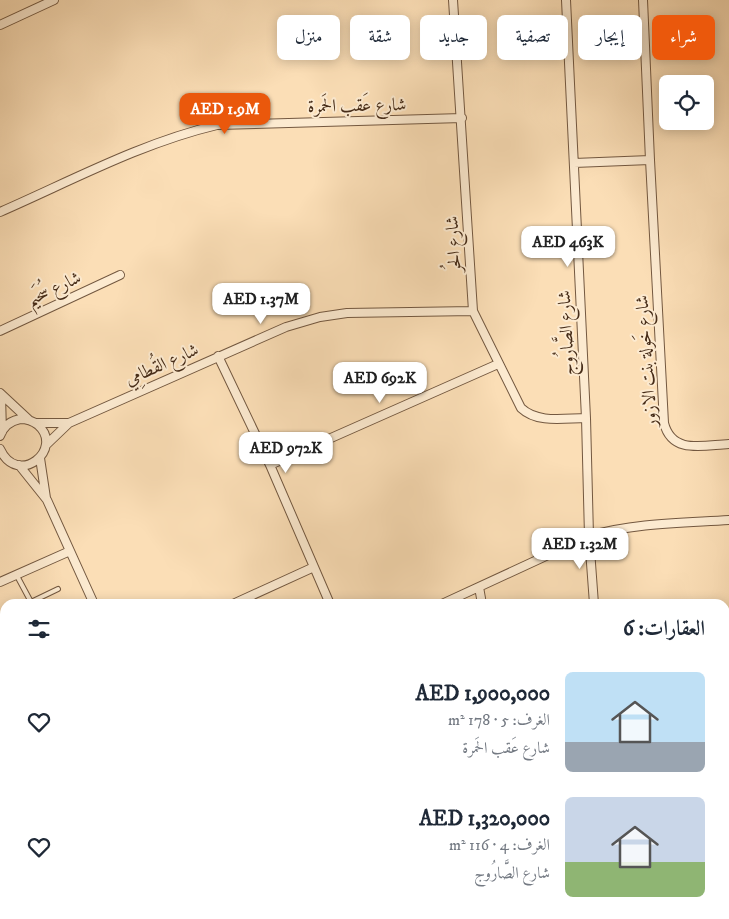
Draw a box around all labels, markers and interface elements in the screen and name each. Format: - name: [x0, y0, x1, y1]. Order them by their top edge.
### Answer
- chip: منزل: [277, 15, 340, 60]
- chip: شقة: [350, 15, 410, 60]
- chip: جديد: [420, 15, 487, 60]
- chip: تصفية: [497, 15, 568, 60]
- chip: إيجار: [578, 15, 642, 60]
- chip: شراء: [652, 15, 715, 60]
- map controls: [659, 75, 714, 130]
- button: locate: [659, 75, 714, 130]
- street label: شارع عَقب الحَمرة: [307, 91, 407, 121]
- pin: AED 1.9M: [173, 92, 277, 135]
- text: AED 1.9M: [190, 99, 260, 119]
- street label: شارع الحُر: [437, 215, 470, 275]
- pin: AED 463K: [516, 226, 620, 268]
- text: AED 463K: [532, 232, 604, 252]
- street label: شارع سُحَيم: [21, 262, 87, 317]
- pin: AED 1.37M: [204, 282, 318, 325]
- text: AED 1.37M: [223, 289, 299, 309]
- street label: شارع الصَّارُوج: [549, 289, 584, 377]
- street label: شارع خَولة بنت الازور: [628, 294, 666, 430]
- street label: شارع القُطامِي: [120, 334, 204, 394]
- pin: AED 692K: [328, 362, 432, 404]
- text: AED 692K: [344, 368, 416, 388]
- pin: AED 972K: [234, 432, 338, 474]
- text: AED 972K: [250, 438, 322, 458]
- pin: AED 1.32M: [523, 528, 637, 570]
- text: AED 1.32M: [543, 534, 617, 554]
- icon: filters: [25, 615, 53, 643]
- text: العقارات: 6: [623, 616, 705, 642]
- text: AED 1,900,000: [416, 681, 550, 707]
- icon: home: [605, 692, 665, 752]
- icon: heart: [25, 708, 53, 736]
- text: الغرف: 5 · 178 m²: [448, 710, 550, 730]
- text: شارع عَقب الحَمرة: [462, 738, 550, 758]
- text: AED 1,320,000: [419, 806, 550, 832]
- icon: home: [605, 817, 665, 877]
- icon: heart: [25, 833, 53, 861]
- text: الغرف: 4 · 116 m²: [449, 835, 550, 855]
- text: شارع الصَّارُوج: [474, 863, 550, 883]

